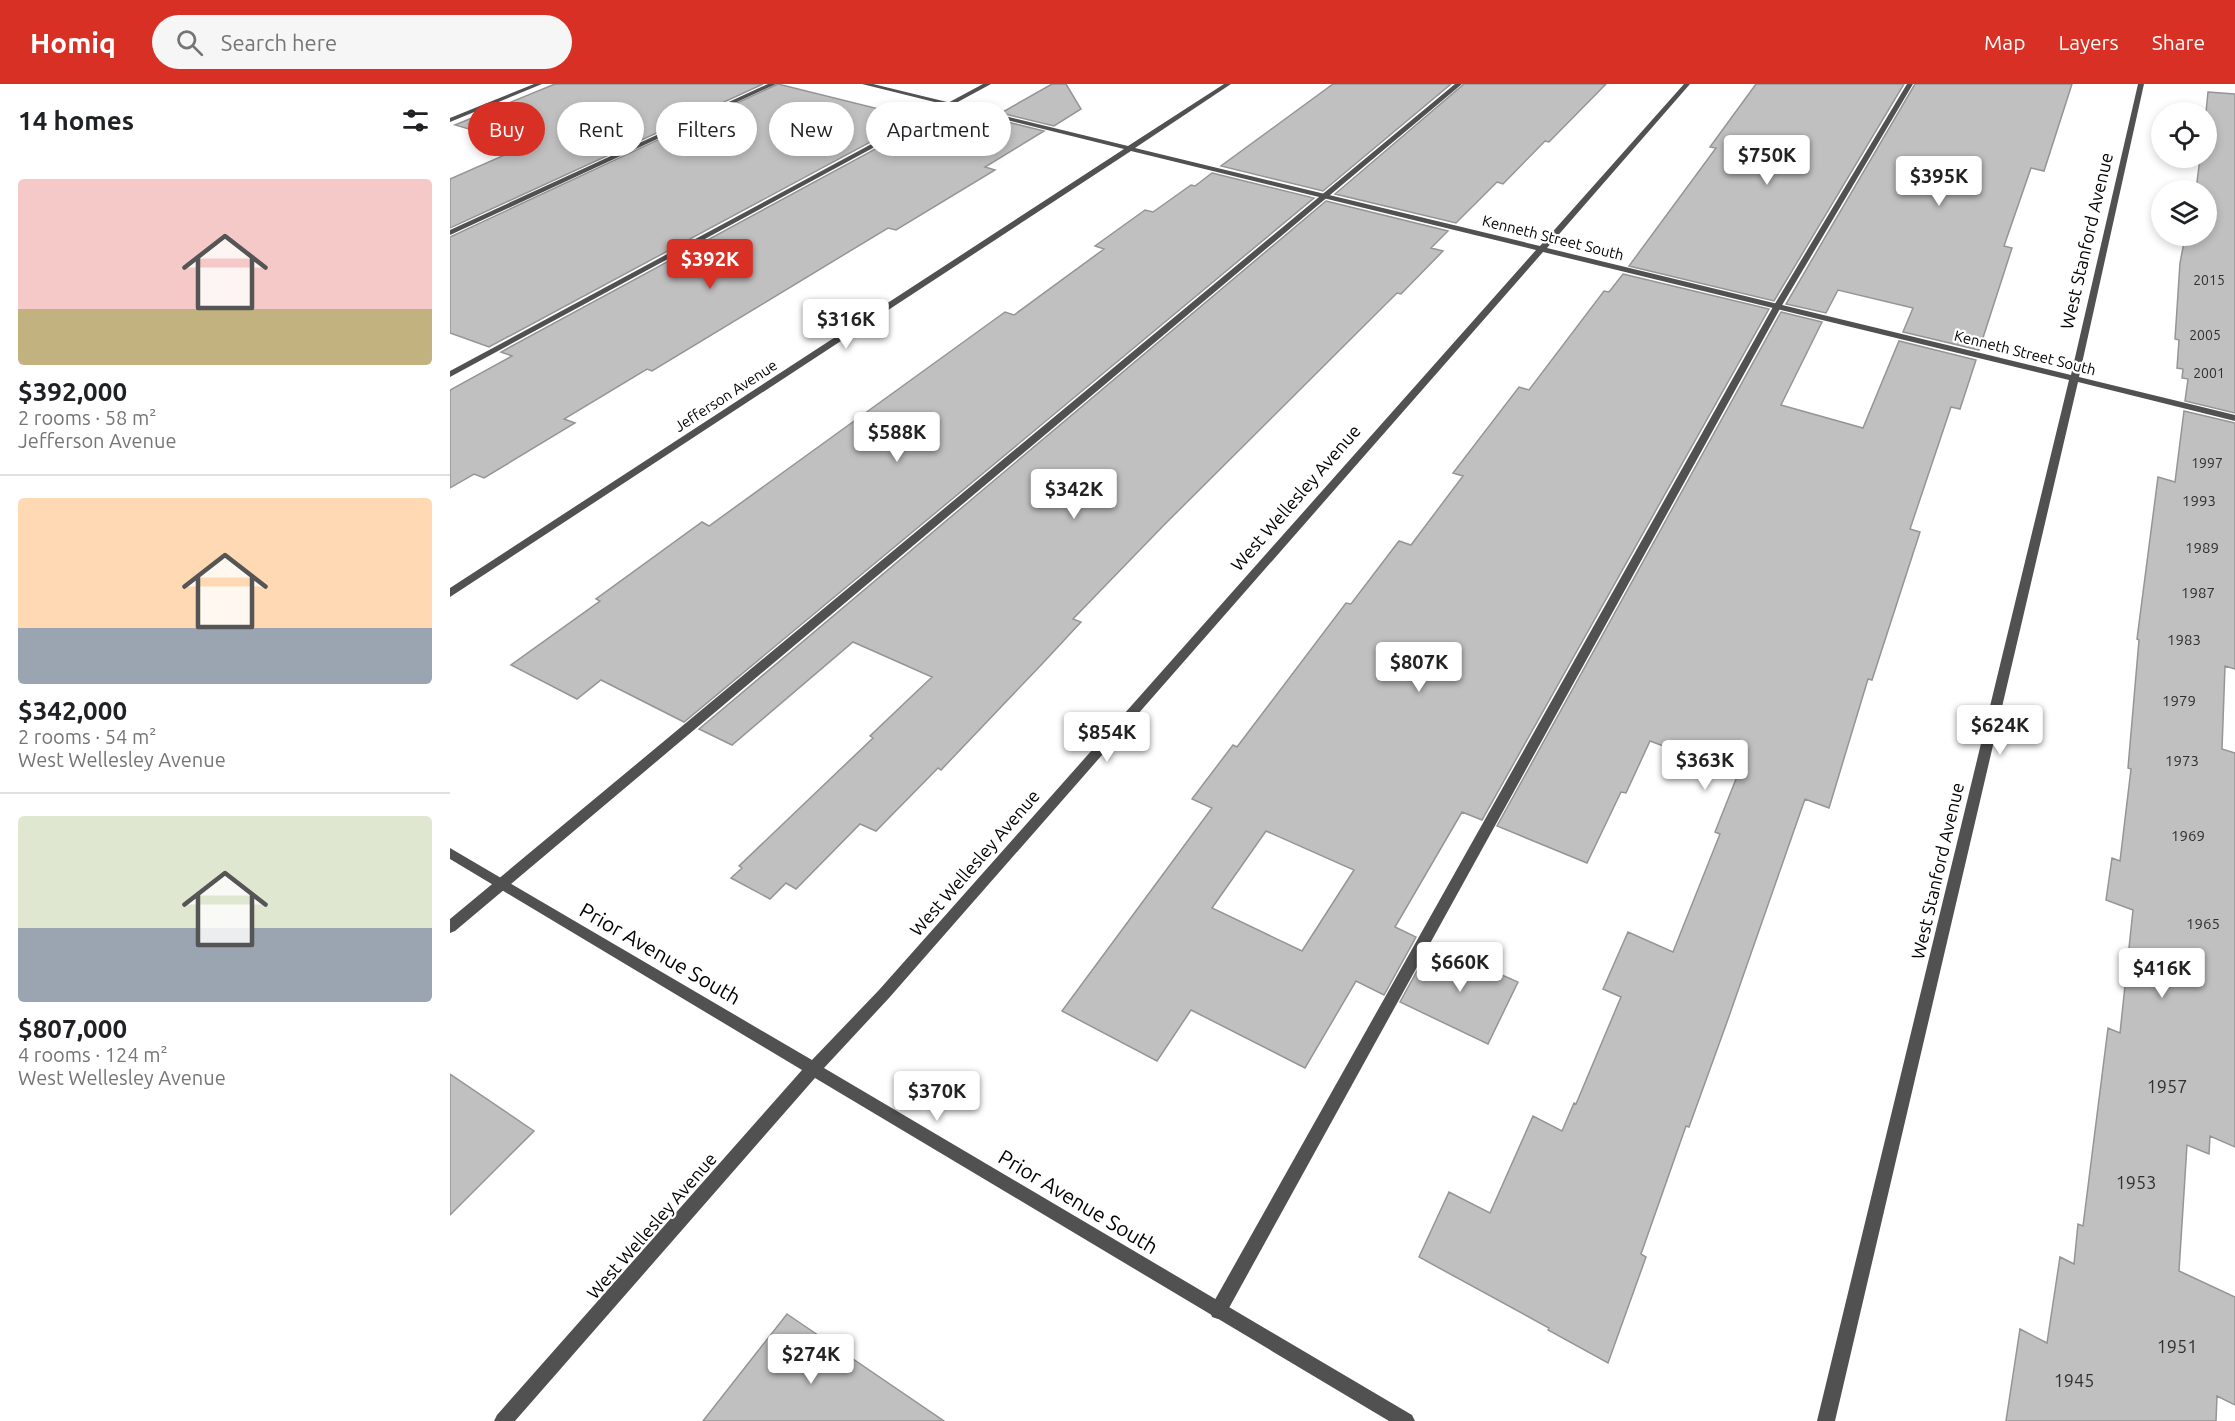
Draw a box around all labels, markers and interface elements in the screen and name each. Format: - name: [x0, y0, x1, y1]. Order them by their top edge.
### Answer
- search box: [152, 15, 572, 69]
- icon: search: [173, 26, 206, 59]
- text: Homiq: [30, 27, 116, 58]
- text: Search here: [221, 30, 337, 55]
- text: Map: [1984, 30, 2025, 54]
- text: Layers: [2058, 30, 2119, 54]
- text: Share: [2152, 30, 2205, 54]
- chip: Buy: [468, 102, 545, 156]
- chip: Rent: [557, 102, 644, 156]
- chip: Filters: [656, 102, 757, 156]
- chip: New: [769, 102, 854, 156]
- chip: Apartment: [866, 102, 1011, 156]
- map controls: [2151, 102, 2217, 246]
- button: locate: [2151, 102, 2217, 168]
- icon: filters: [399, 104, 432, 137]
- text: 14 homes: [18, 106, 134, 135]
- pin: $750K: [1725, 135, 1809, 186]
- text: $750K: [1738, 143, 1796, 166]
- street label: West Stanford Avenue: [2056, 150, 2116, 331]
- pin: $395K: [1897, 156, 1981, 207]
- text: $395K: [1910, 164, 1968, 187]
- button: layers: [2151, 180, 2217, 246]
- street label: Kenneth Street South: [1480, 212, 1626, 263]
- icon: home: [171, 218, 279, 326]
- pin: $392K: [668, 239, 752, 290]
- text: $392K: [681, 247, 739, 270]
- house number: 2015: [2193, 272, 2225, 288]
- pin: $316K: [804, 299, 888, 350]
- text: $316K: [817, 307, 875, 330]
- street label: Kenneth Street South: [1952, 327, 2098, 378]
- house number: 2005: [2189, 327, 2221, 343]
- street label: Jefferson Avenue: [671, 356, 780, 435]
- house number: 2001: [2193, 365, 2225, 381]
- text: $392,000: [18, 377, 127, 406]
- text: 2 rooms · 58 m²: [18, 406, 156, 429]
- pin: $588K: [855, 412, 939, 463]
- text: $588K: [868, 420, 926, 443]
- street label: West Wellesley Avenue: [1226, 420, 1364, 574]
- text: Jefferson Avenue: [18, 429, 176, 452]
- house number: 1997: [2191, 455, 2223, 471]
- pin: $342K: [1032, 469, 1116, 520]
- text: $342K: [1045, 477, 1103, 500]
- house number: 1993: [2182, 492, 2216, 509]
- icon: home: [171, 537, 279, 645]
- house number: 1989: [2185, 539, 2219, 556]
- house number: 1987: [2181, 584, 2215, 601]
- house number: 1983: [2167, 631, 2201, 648]
- pin: $807K: [1377, 642, 1461, 693]
- text: $807K: [1390, 650, 1448, 673]
- house number: 1979: [2162, 692, 2196, 709]
- text: $342,000: [18, 696, 127, 725]
- pin: $624K: [1958, 705, 2042, 756]
- pin: $854K: [1065, 712, 1149, 763]
- text: $624K: [1971, 713, 2029, 736]
- text: $854K: [1078, 720, 1136, 743]
- text: 2 rooms · 54 m²: [18, 725, 156, 748]
- pin: $363K: [1663, 740, 1747, 791]
- text: West Wellesley Avenue: [18, 748, 226, 771]
- text: $363K: [1676, 748, 1734, 771]
- house number: 1973: [2165, 752, 2199, 769]
- street label: West Stanford Avenue: [1907, 780, 1967, 961]
- street label: West Wellesley Avenue: [905, 785, 1043, 939]
- house number: 1969: [2171, 827, 2205, 844]
- icon: home: [171, 855, 279, 963]
- street label: Prior Avenue South: [576, 897, 745, 1009]
- house number: 1965: [2186, 915, 2220, 932]
- pin: $660K: [1418, 942, 1502, 993]
- pin: $416K: [2120, 948, 2204, 999]
- text: $660K: [1431, 950, 1489, 973]
- text: $416K: [2133, 956, 2191, 979]
- text: $807,000: [18, 1014, 127, 1043]
- text: 4 rooms · 124 m²: [18, 1043, 168, 1066]
- text: West Wellesley Avenue: [18, 1066, 226, 1089]
- pin: $370K: [895, 1071, 979, 1122]
- house number: 1957: [2147, 1076, 2187, 1096]
- text: $370K: [908, 1079, 966, 1102]
- street label: Prior Avenue South: [994, 1144, 1163, 1258]
- street label: West Wellesley Avenue: [582, 1148, 720, 1302]
- house number: 1953: [2116, 1172, 2156, 1192]
- pin: $274K: [769, 1334, 853, 1385]
- house number: 1951: [2157, 1336, 2197, 1356]
- text: $274K: [782, 1342, 840, 1365]
- house number: 1945: [2054, 1370, 2094, 1390]

